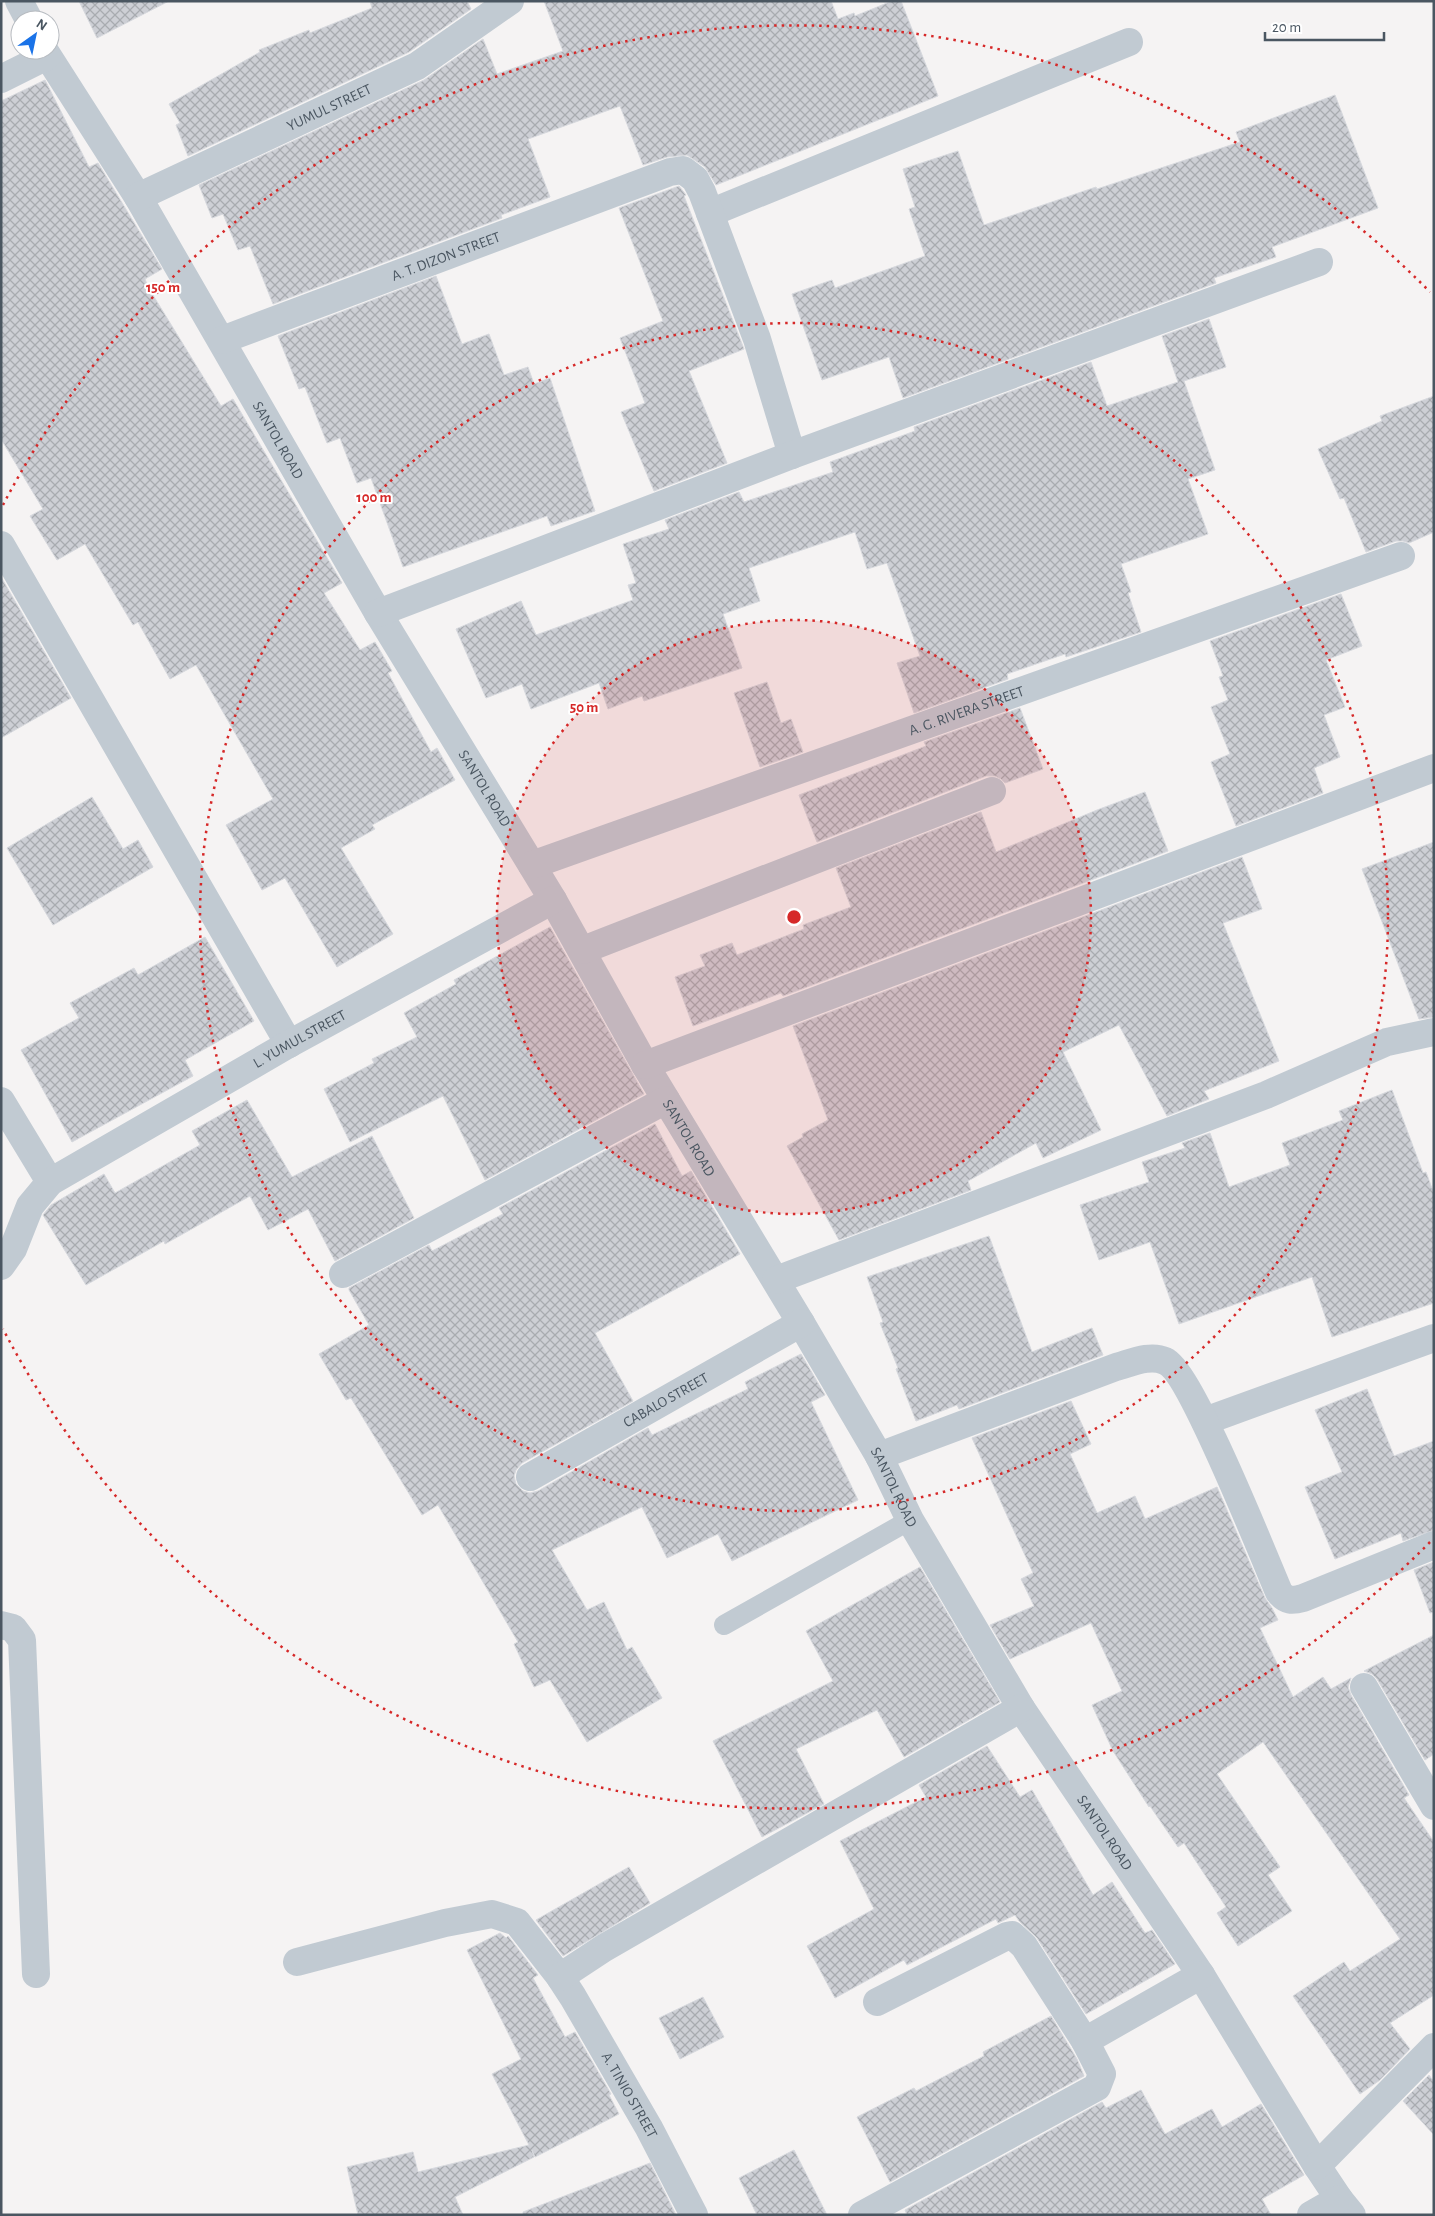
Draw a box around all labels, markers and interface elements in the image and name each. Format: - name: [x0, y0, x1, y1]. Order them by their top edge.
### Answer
- north arrow: [10, 10, 60, 60]
- scale bar: [1265, 10, 1384, 42]
- text: N: [34, 16, 49, 33]
- text: 20 m: [1272, 20, 1301, 35]
- street label: YUMUL STREET: [285, 81, 374, 134]
- street label: A. T. DIZON STREET: [390, 229, 503, 284]
- text: 150 m: [146, 280, 180, 295]
- street label: SANTOL ROAD: [250, 399, 306, 482]
- text: 100 m: [356, 490, 392, 505]
- street label: A. G. RIVERA STREET: [907, 683, 1027, 738]
- text: 50 m: [570, 700, 598, 715]
- street label: SANTOL ROAD: [455, 748, 514, 830]
- centre of rings: [785, 908, 803, 926]
- street label: L. YUMUL STREET: [251, 1007, 349, 1071]
- street label: SANTOL ROAD: [660, 1097, 718, 1179]
- street label: CABALO STREET: [621, 1370, 712, 1430]
- street label: SANTOL ROAD: [868, 1445, 920, 1530]
- street label: SANTOL ROAD: [1074, 1793, 1135, 1873]
- street label: A. TINIO STREET: [599, 2050, 660, 2141]

